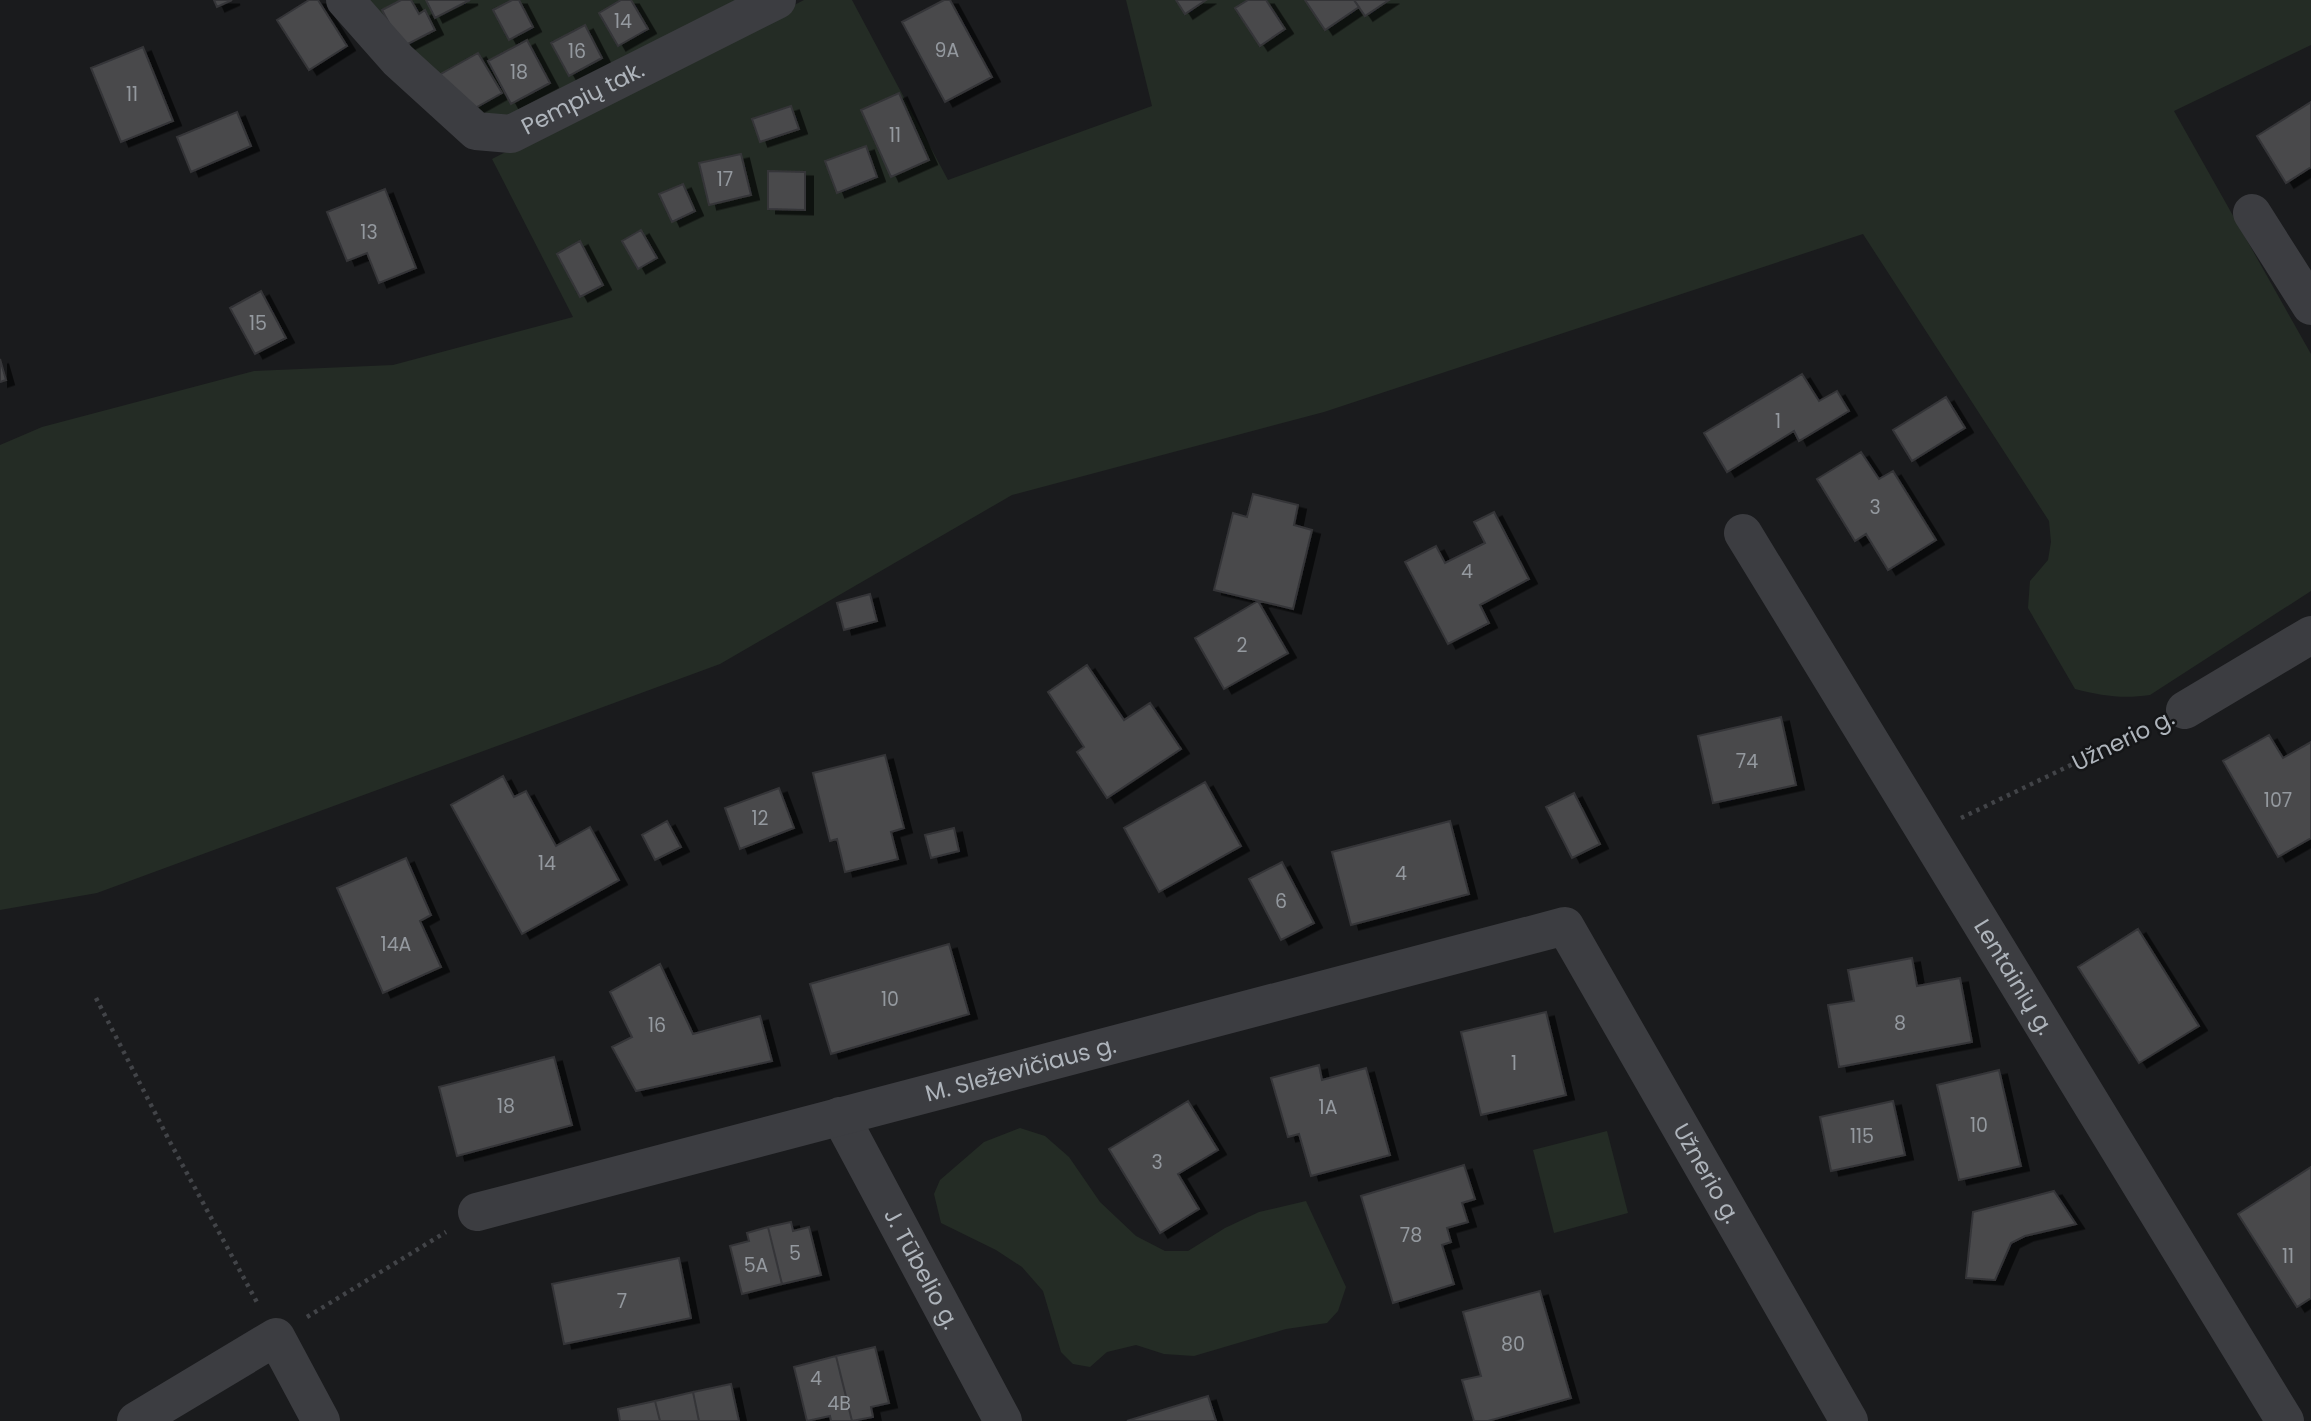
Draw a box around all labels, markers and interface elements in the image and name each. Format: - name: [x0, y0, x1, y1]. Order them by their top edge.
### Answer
- house number: 14: [614, 8, 632, 35]
- house number: 9A: [935, 37, 960, 64]
- house number: 16: [568, 38, 586, 65]
- street label: Pempių tak.: [516, 53, 650, 142]
- house number: 18: [510, 59, 528, 86]
- house number: 11: [126, 81, 138, 108]
- house number: 11: [889, 122, 901, 149]
- house number: 17: [717, 166, 733, 193]
- house number: 13: [360, 219, 378, 246]
- house number: 15: [249, 310, 267, 337]
- house number: 1: [1775, 408, 1781, 435]
- house number: 3: [1869, 494, 1881, 521]
- house number: 4: [1461, 558, 1473, 585]
- house number: 2: [1237, 632, 1248, 659]
- street label: Užnerio g.: [2066, 701, 2180, 779]
- house number: 74: [1736, 748, 1758, 775]
- house number: 107: [2264, 787, 2292, 814]
- house number: 12: [751, 805, 769, 832]
- house number: 14: [538, 850, 556, 877]
- house number: 4: [1395, 860, 1407, 887]
- house number: 6: [1275, 888, 1287, 915]
- street label: Lentainių g.: [1966, 913, 2061, 1041]
- house number: 14A: [381, 931, 412, 958]
- house number: 10: [881, 986, 899, 1013]
- house number: 8: [1894, 1010, 1906, 1037]
- house number: 16: [648, 1012, 666, 1039]
- street label: M. Sleževičiaus g.: [922, 1029, 1119, 1110]
- house number: 1: [1511, 1050, 1517, 1077]
- house number: 18: [497, 1093, 515, 1120]
- house number: 1A: [1319, 1094, 1338, 1121]
- house number: 10: [1970, 1112, 1988, 1139]
- street label: Užnerio g.: [1665, 1117, 1748, 1229]
- house number: 115: [1850, 1123, 1874, 1150]
- house number: 3: [1151, 1149, 1163, 1176]
- street label: J. Tūbelio g.: [876, 1202, 967, 1335]
- house number: 78: [1400, 1222, 1422, 1249]
- house number: 5: [789, 1240, 801, 1267]
- house number: 11: [2282, 1243, 2294, 1270]
- house number: 5A: [744, 1252, 769, 1279]
- house number: 7: [617, 1288, 627, 1315]
- house number: 80: [1501, 1331, 1525, 1358]
- house number: 4: [810, 1365, 822, 1392]
- house number: 4B: [827, 1390, 851, 1417]

